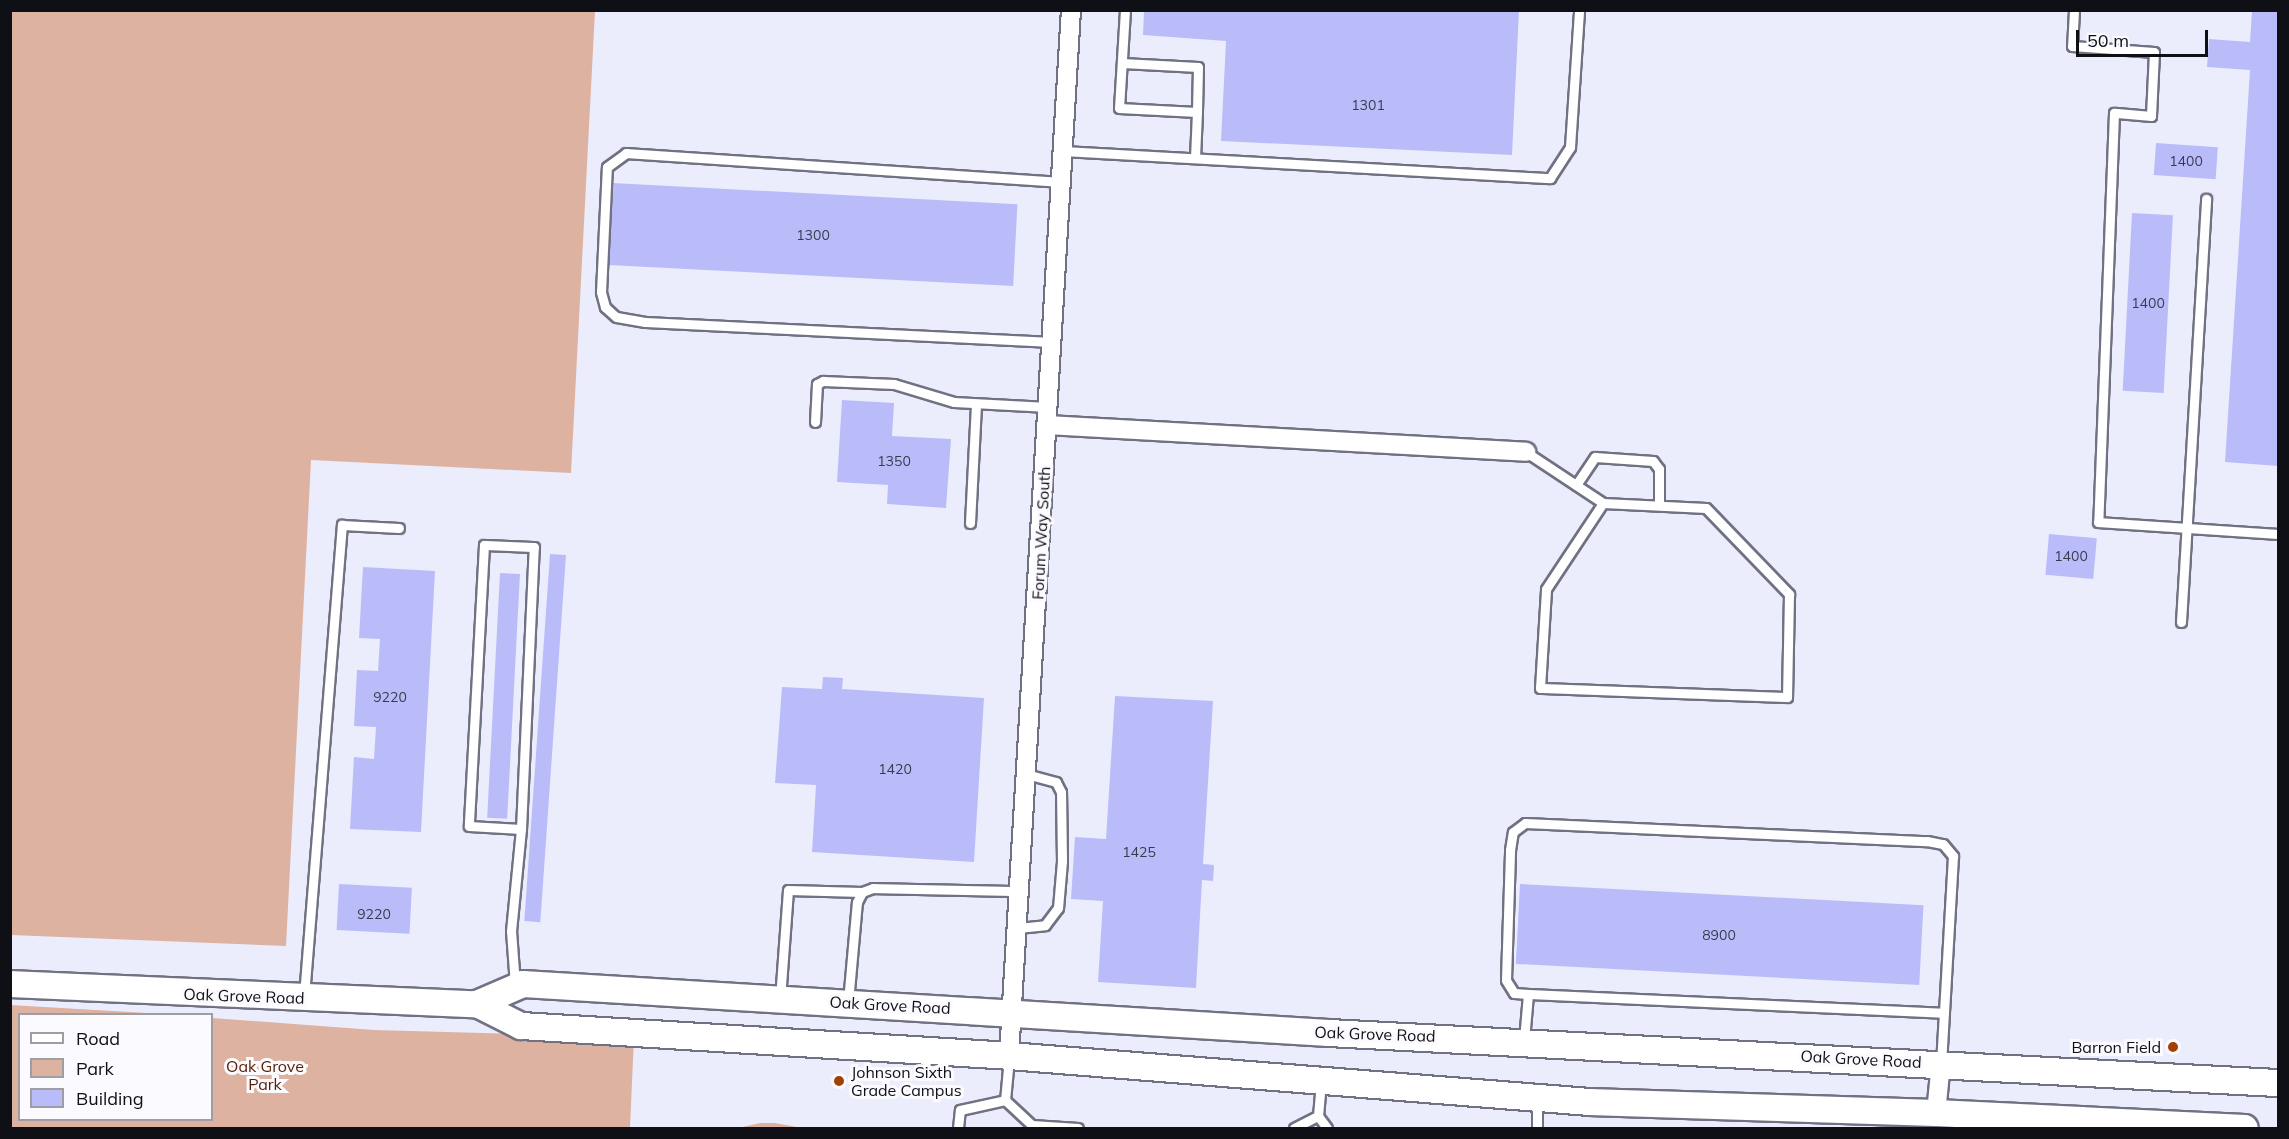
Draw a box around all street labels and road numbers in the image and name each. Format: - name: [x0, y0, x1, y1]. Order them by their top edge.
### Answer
- street label: Forum Way South: [1028, 466, 1054, 600]
- street label: Oak Grove Road: [183, 984, 305, 1008]
- street label: Oak Grove Road: [829, 992, 951, 1018]
- street label: Oak Grove Road: [1314, 1022, 1436, 1046]
- street label: Oak Grove Road: [1800, 1046, 1922, 1072]

